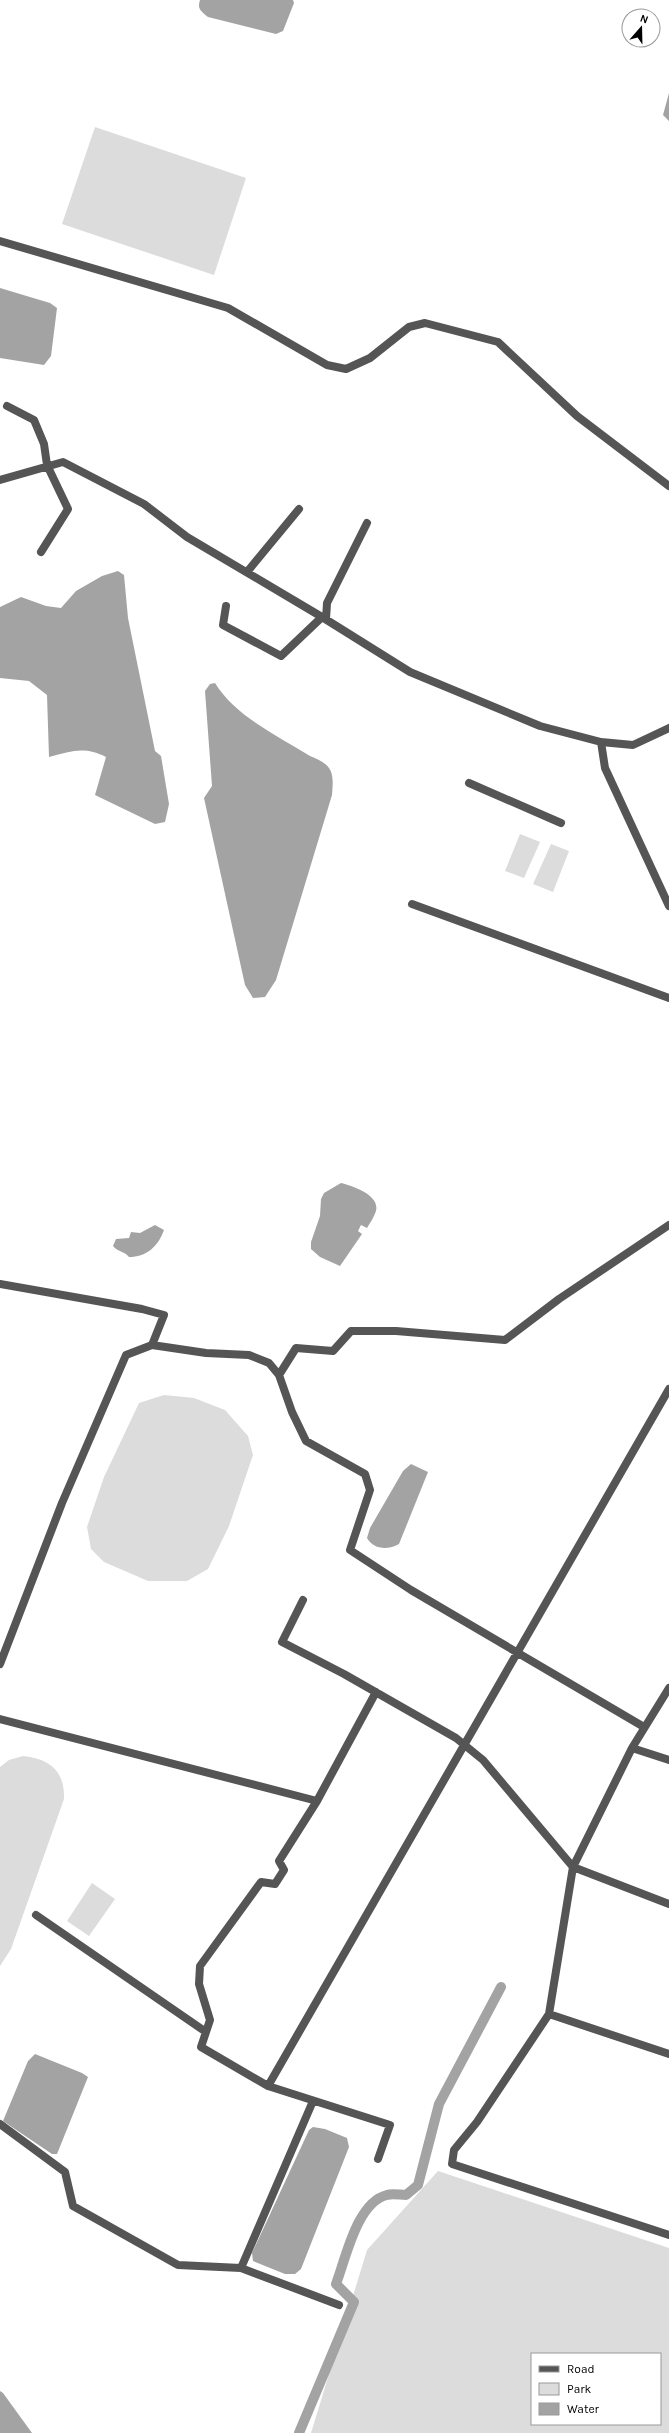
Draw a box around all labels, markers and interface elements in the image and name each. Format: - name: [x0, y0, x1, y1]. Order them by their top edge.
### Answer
- north arrow: [621, 8, 661, 48]
- text: N: [638, 12, 650, 27]
- legend: [531, 2353, 661, 2425]
- text: Road: [567, 2362, 595, 2376]
- text: Park: [567, 2382, 592, 2396]
- text: Water: [567, 2402, 600, 2416]

